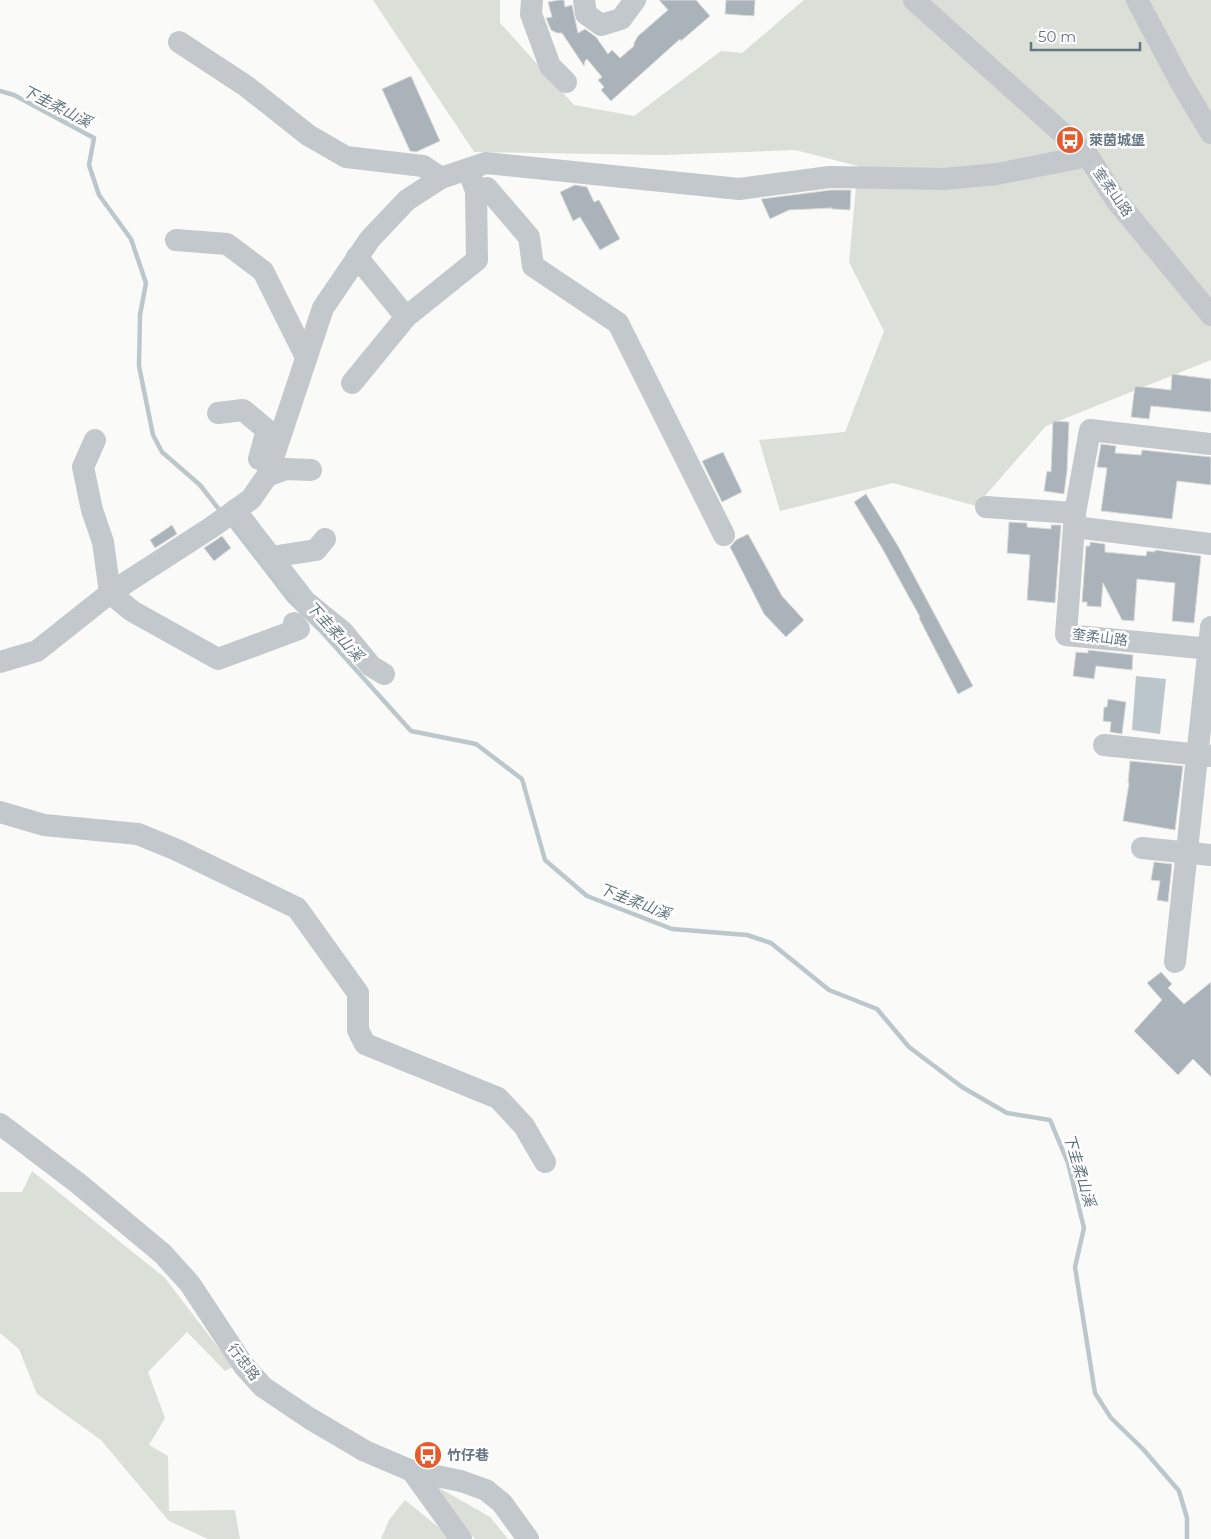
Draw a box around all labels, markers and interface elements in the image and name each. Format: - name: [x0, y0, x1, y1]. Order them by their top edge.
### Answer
- scale bar: [1031, 20, 1140, 52]
- text: 50 m: [1038, 27, 1076, 46]
- water label: 下圭柔山溪: [19, 81, 97, 132]
- bus stop icon: 萊茵城堡: [1055, 125, 1085, 155]
- place label: 萊茵城堡: [1089, 131, 1145, 149]
- street label: 奎柔山路: [1090, 164, 1136, 220]
- water label: 下圭柔山溪: [302, 597, 369, 666]
- street label: 奎柔山路: [1071, 625, 1129, 649]
- water label: 下圭柔山溪: [597, 879, 675, 924]
- water label: 下圭柔山溪: [1060, 1131, 1101, 1211]
- street label: 行忠路: [224, 1340, 264, 1384]
- bus stop icon: 竹仔巷: [413, 1440, 443, 1470]
- place label: 竹仔巷: [447, 1446, 489, 1464]

